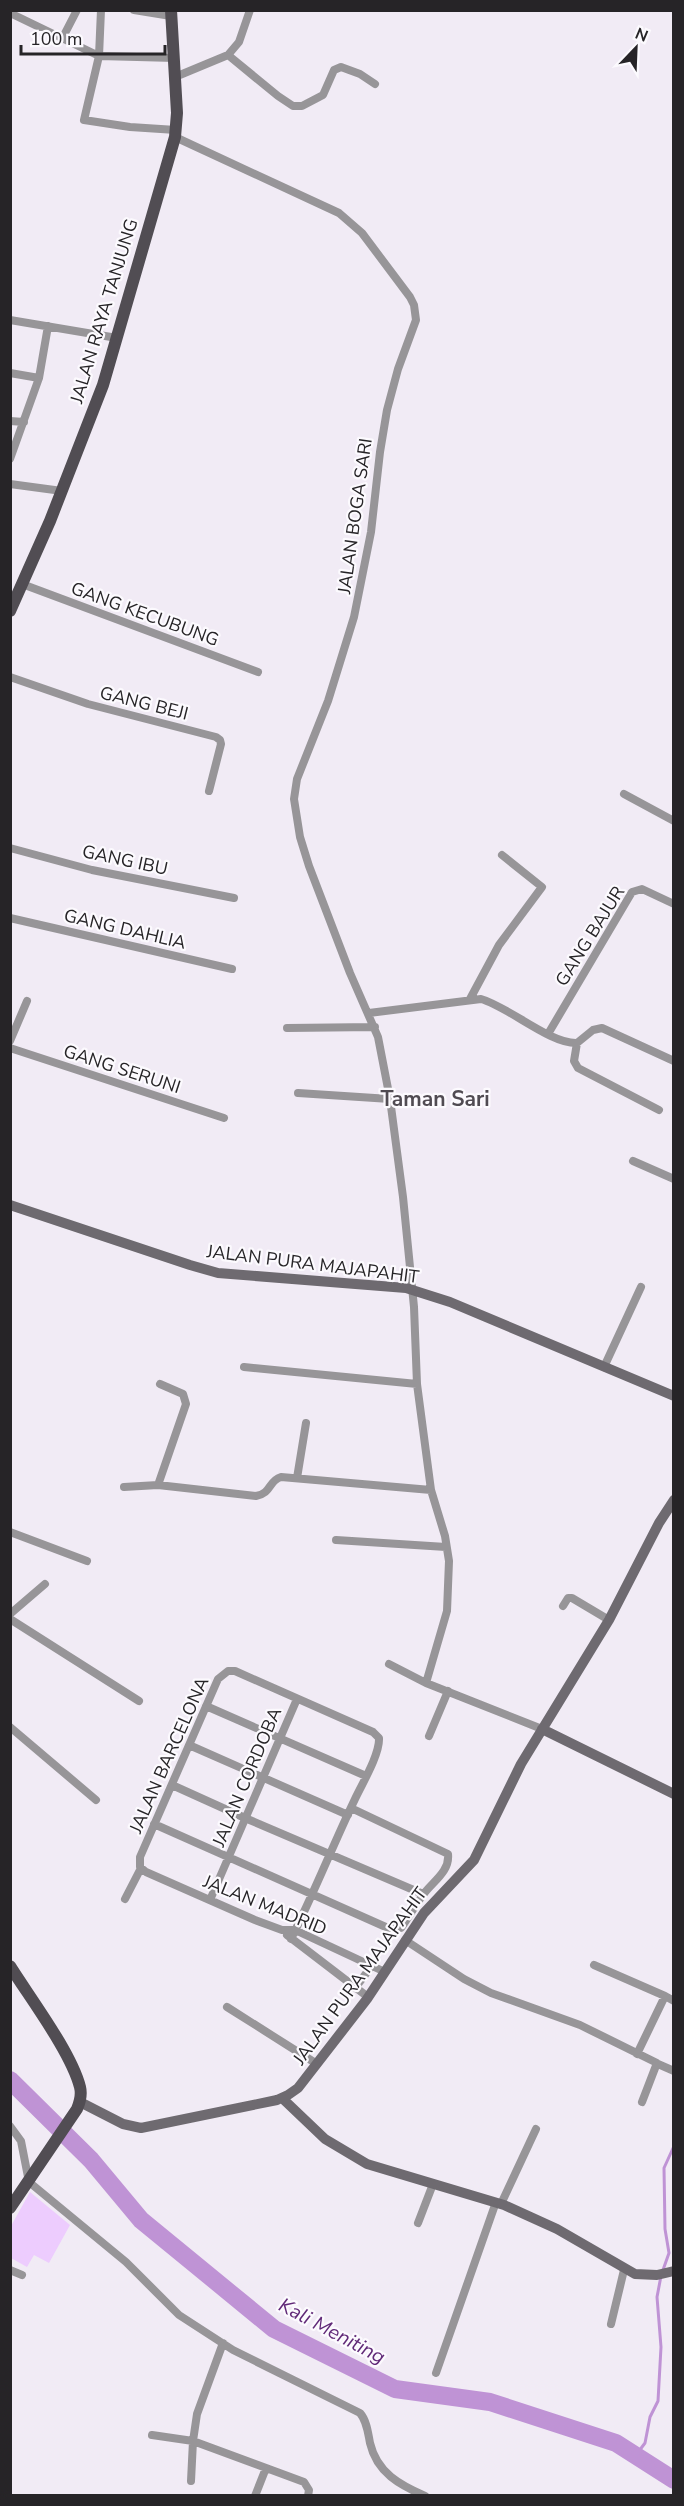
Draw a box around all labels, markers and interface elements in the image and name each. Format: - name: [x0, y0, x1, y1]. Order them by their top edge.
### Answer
- scale bar: [21, 18, 165, 56]
- north arrow: [606, 18, 666, 78]
- text: N: [632, 23, 651, 48]
- text: 100 m: [30, 27, 82, 51]
- street label: JALAN RAYA TANJUNG: [64, 216, 144, 407]
- street label: JALAN BOGA SARI: [332, 437, 378, 596]
- street label: GANG KECUBUNG: [68, 576, 222, 652]
- street label: GANG BEJI: [97, 680, 191, 726]
- street label: GANG IBU: [80, 839, 170, 881]
- street label: GANG BAJUR: [550, 881, 630, 991]
- street label: GANG DAHLIA: [62, 903, 188, 955]
- street label: GANG SERUNI: [60, 1039, 184, 1099]
- district label: Taman Sari: [380, 1085, 490, 1113]
- street label: JALAN PURA MAJAPAHIT: [204, 1239, 421, 1289]
- street label: JALAN BARCELONA: [123, 1673, 214, 1838]
- street label: JALAN CORDOBA: [206, 1704, 287, 1851]
- street label: JALAN MADRID: [199, 1869, 330, 1941]
- street label: JALAN PURA MAJAPAHIT: [287, 1882, 433, 2070]
- water label: Kali Meniting: [274, 2292, 390, 2370]

